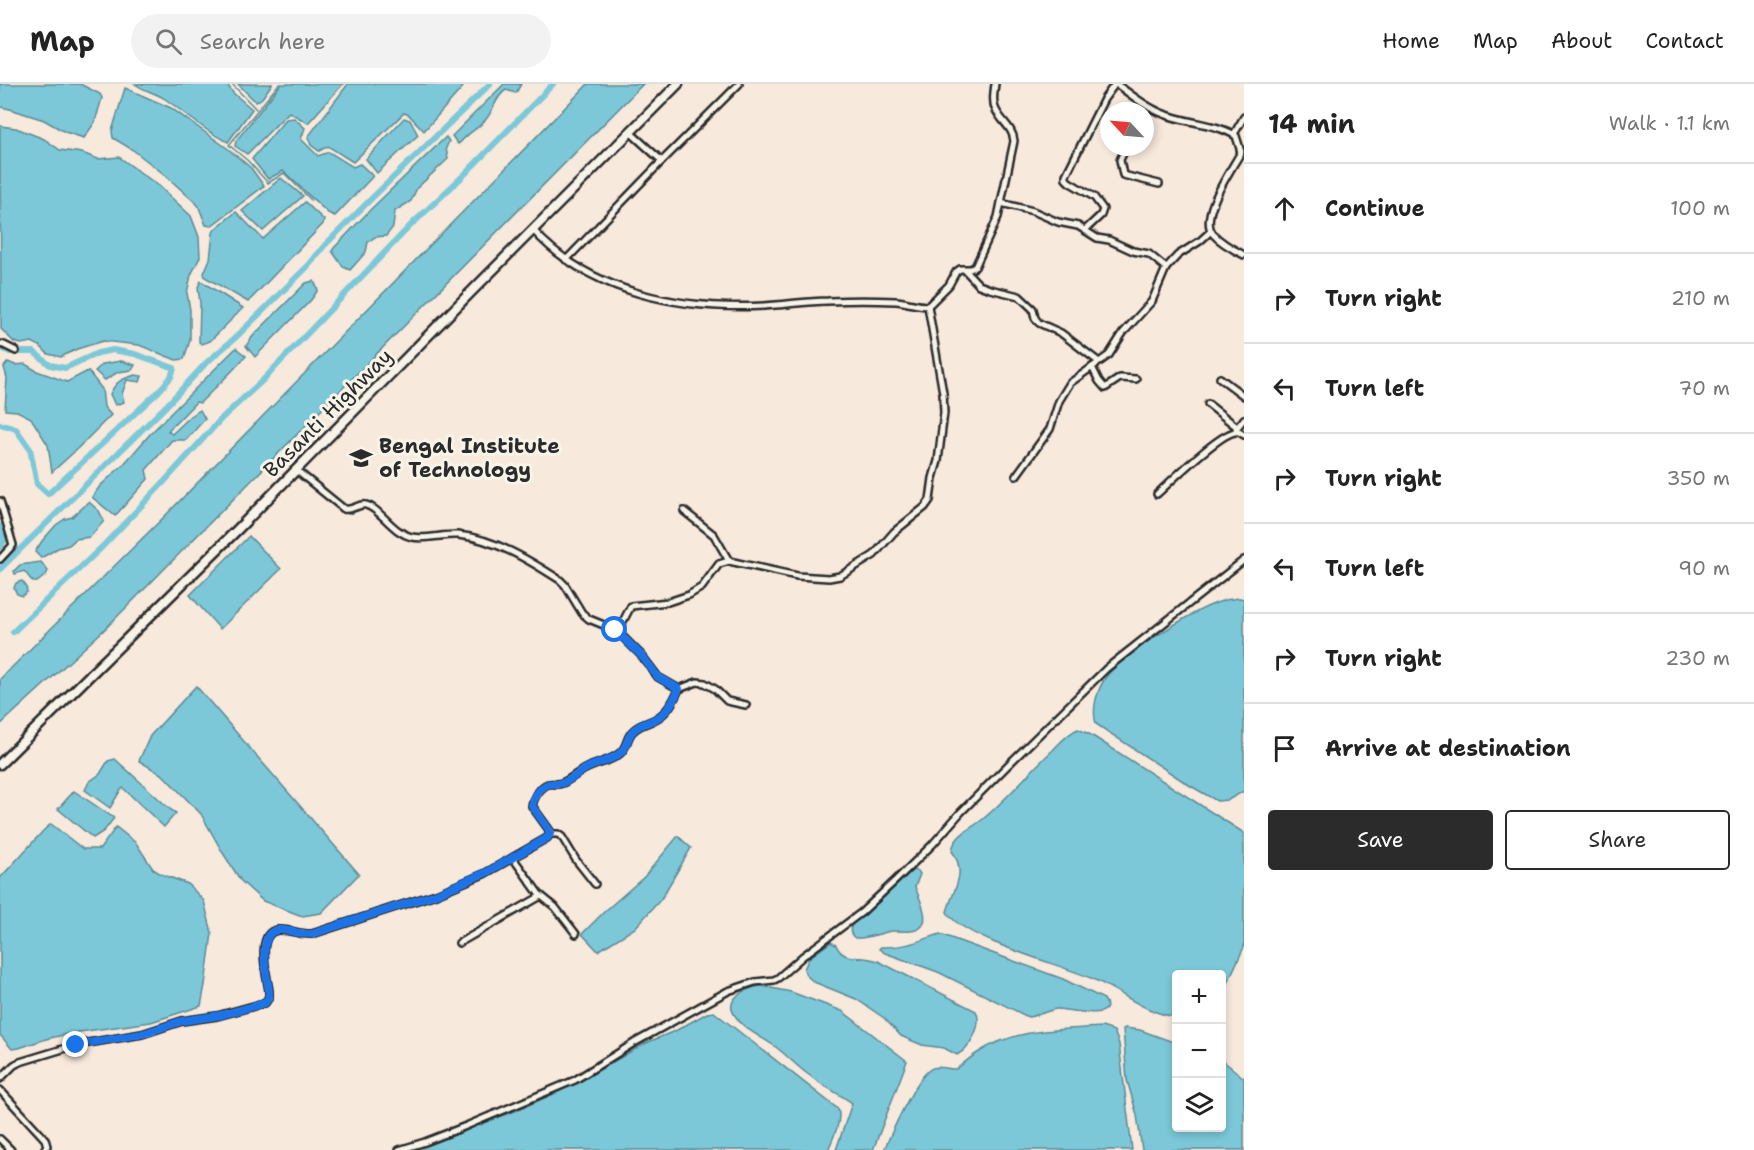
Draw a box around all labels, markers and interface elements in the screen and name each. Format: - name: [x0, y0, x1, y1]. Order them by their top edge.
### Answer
- search box: [131, 14, 551, 68]
- text: Map: [30, 22, 95, 60]
- icon: search: [152, 25, 185, 58]
- text: Search here: [200, 27, 325, 56]
- text: Home: [1382, 27, 1440, 55]
- text: Map: [1473, 27, 1518, 55]
- text: About: [1551, 27, 1612, 55]
- text: Contact: [1645, 27, 1724, 55]
- north arrow: [1100, 102, 1154, 156]
- text: 14 min: [1268, 106, 1355, 141]
- text: Walk · 1.1 km: [1609, 110, 1730, 136]
- icon: ahead: [1268, 192, 1301, 225]
- text: Continue: [1325, 194, 1425, 223]
- text: 100 m: [1670, 195, 1730, 221]
- icon: right: [1268, 282, 1301, 315]
- text: Turn right: [1325, 284, 1442, 313]
- text: 210 m: [1671, 285, 1730, 311]
- street label: Basanti Highway: [257, 342, 399, 484]
- icon: left: [1268, 372, 1301, 405]
- text: Turn left: [1325, 374, 1424, 403]
- text: 70 m: [1678, 375, 1730, 401]
- place label: Bengal Institute of Technology: [379, 432, 560, 484]
- school or university icon: Bengal Institute of Technology: [348, 445, 374, 471]
- icon: right: [1268, 462, 1301, 495]
- text: Turn right: [1325, 464, 1442, 493]
- text: 350 m: [1666, 465, 1730, 491]
- icon: left: [1268, 552, 1301, 585]
- text: Turn left: [1325, 554, 1424, 583]
- text: 90 m: [1678, 555, 1730, 581]
- route start: [601, 616, 627, 642]
- icon: right: [1268, 642, 1301, 675]
- text: Turn right: [1325, 644, 1442, 673]
- text: 230 m: [1665, 645, 1730, 671]
- icon: arrive: [1268, 732, 1301, 765]
- text: Arrive at destination: [1325, 734, 1571, 763]
- button: Save: [1268, 810, 1493, 870]
- button: Share: [1505, 810, 1730, 870]
- map controls: [1172, 970, 1226, 1132]
- button: +: [1172, 970, 1226, 1024]
- button: −: [1172, 1024, 1226, 1078]
- route end: [62, 1031, 88, 1057]
- button: layers: [1172, 1078, 1226, 1132]

